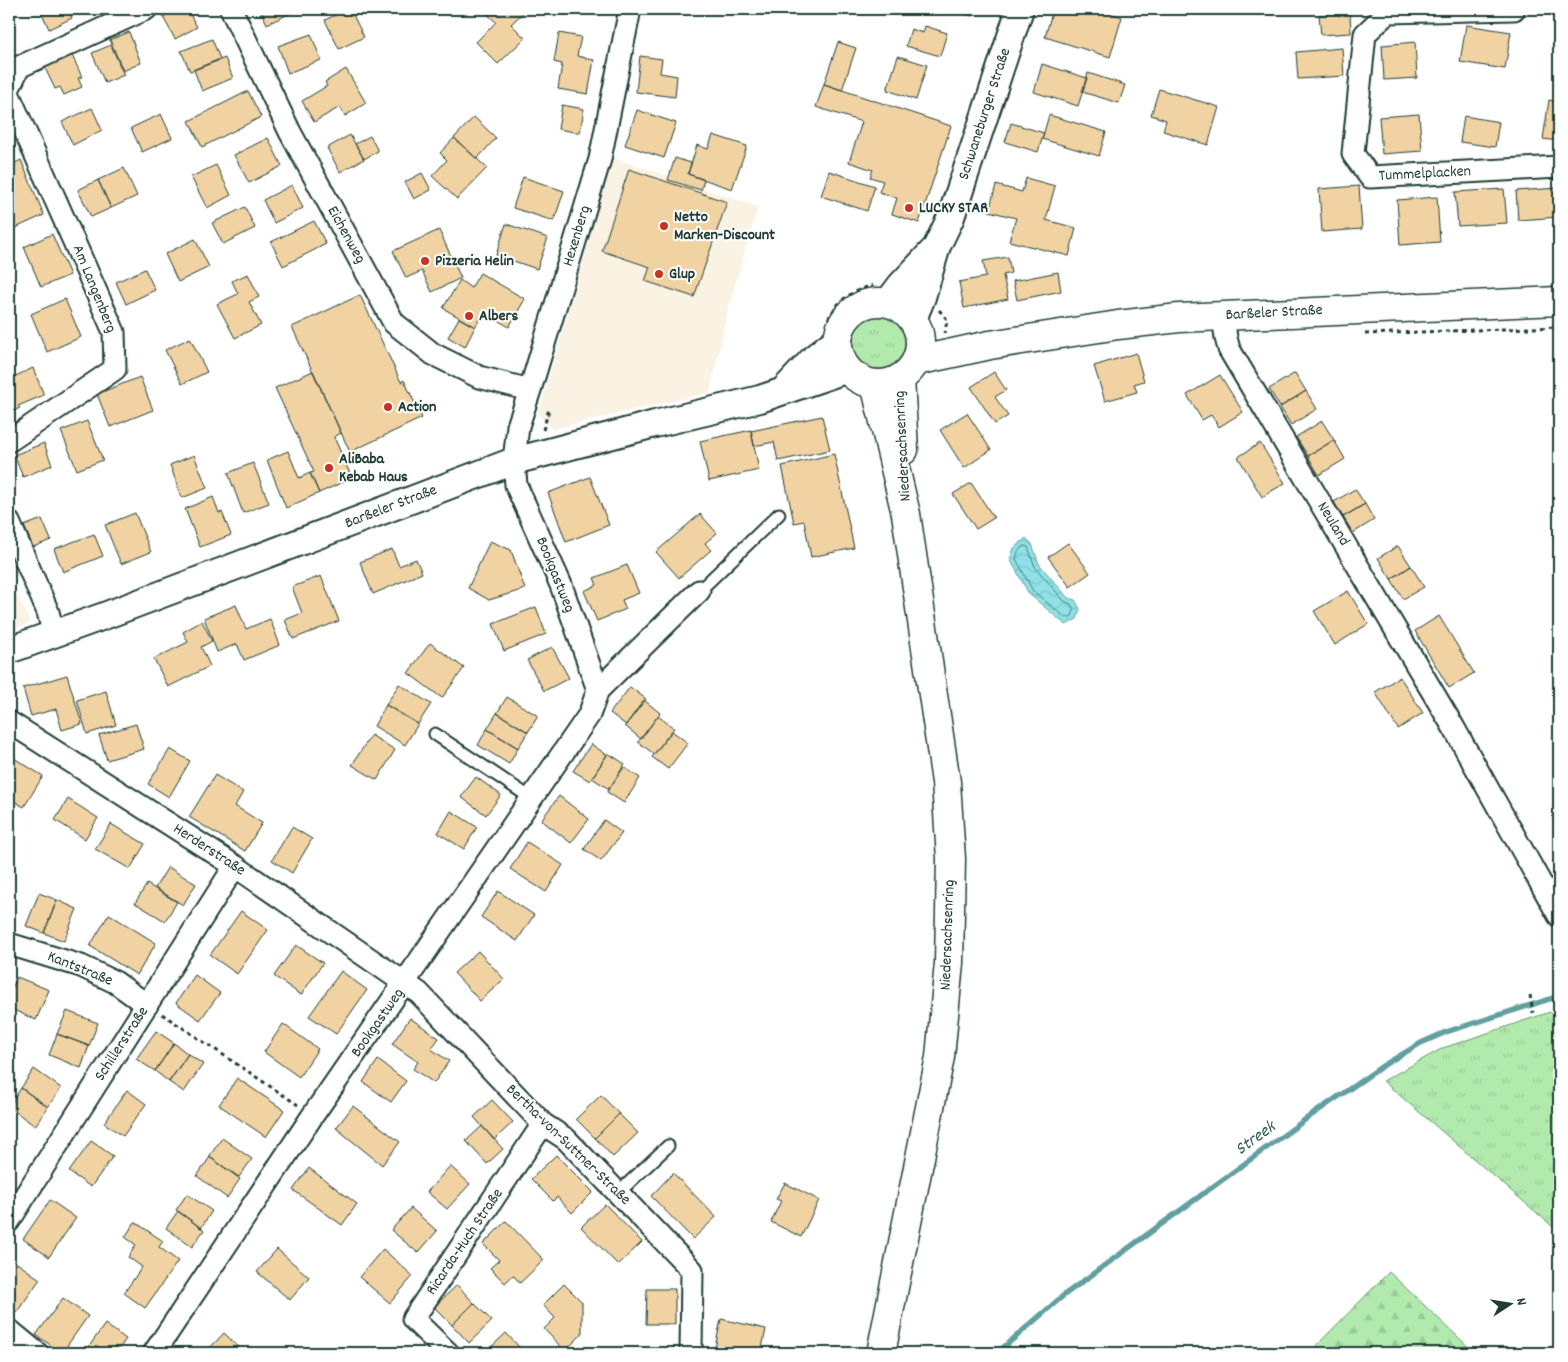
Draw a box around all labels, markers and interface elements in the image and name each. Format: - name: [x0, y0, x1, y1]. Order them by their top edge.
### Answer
- street label: Schwaneburger Straße: [953, 45, 1017, 183]
- street label: Tummelplacken: [1378, 160, 1472, 188]
- place label: LUCKY STAR: [919, 197, 988, 220]
- street label: Eichenweg: [321, 202, 371, 268]
- marker: LUCKY STAR: [903, 202, 915, 214]
- street label: Hexenberg: [557, 203, 597, 269]
- place label: Netto Marken-Discount: [674, 206, 775, 247]
- marker: Netto Marken-Discount: [658, 220, 670, 232]
- street label: Am Langenberg: [66, 241, 122, 337]
- place label: Pizzeria Helin: [435, 250, 514, 273]
- marker: Pizzeria Helin: [419, 255, 431, 267]
- place label: Glup: [669, 263, 695, 286]
- marker: Glup: [653, 268, 665, 280]
- street label: Barßeler Straße: [1225, 299, 1323, 327]
- place label: Albers: [479, 305, 518, 328]
- marker: Albers: [463, 310, 475, 322]
- street label: Niedersachsenring: [889, 390, 917, 502]
- place label: Action: [398, 396, 437, 419]
- marker: Action: [382, 401, 394, 413]
- place label: AliBaba Kebab Haus: [339, 448, 408, 489]
- marker: AliBaba Kebab Haus: [323, 462, 335, 474]
- street label: Barßeler Straße: [342, 479, 440, 535]
- street label: Neuland: [1311, 497, 1355, 551]
- street label: Bookgastweg: [529, 534, 581, 616]
- street label: Herderstraße: [168, 818, 250, 882]
- street label: Niedersachsenring: [935, 879, 961, 991]
- street label: Kantstraße: [44, 945, 116, 993]
- street label: Bookgastweg: [346, 984, 410, 1062]
- street label: Schillerstraße: [89, 1002, 155, 1086]
- street label: Bertha-von-Suttner-Straße: [500, 1079, 636, 1211]
- water label: Streek: [1231, 1115, 1283, 1162]
- street label: Ricarda-Huch Straße: [421, 1184, 509, 1300]
- north arrow: [1486, 1280, 1536, 1330]
- text: N: [1510, 1296, 1531, 1307]

